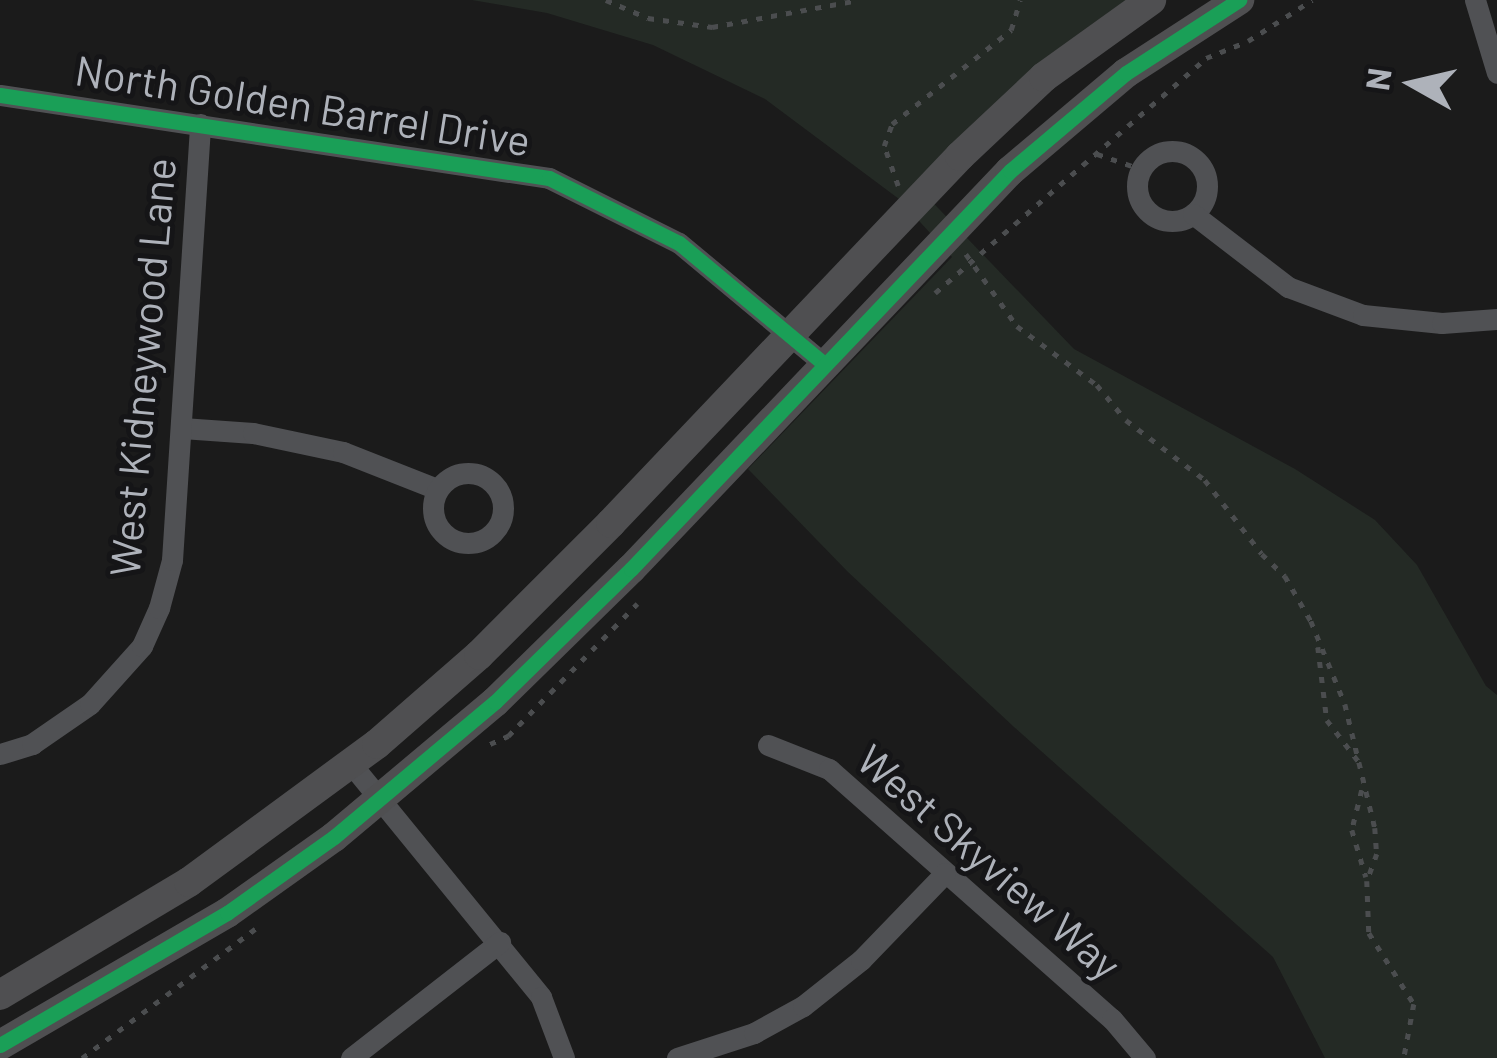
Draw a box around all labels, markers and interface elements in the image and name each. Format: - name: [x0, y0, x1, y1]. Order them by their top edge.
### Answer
- north arrow: [1353, 24, 1473, 144]
- street label: North Golden Barrel Drive: [72, 43, 534, 165]
- text: N: [1356, 65, 1399, 93]
- street label: West Kidneywood Lane: [98, 155, 184, 579]
- street label: West Skyview Way: [848, 733, 1132, 989]

